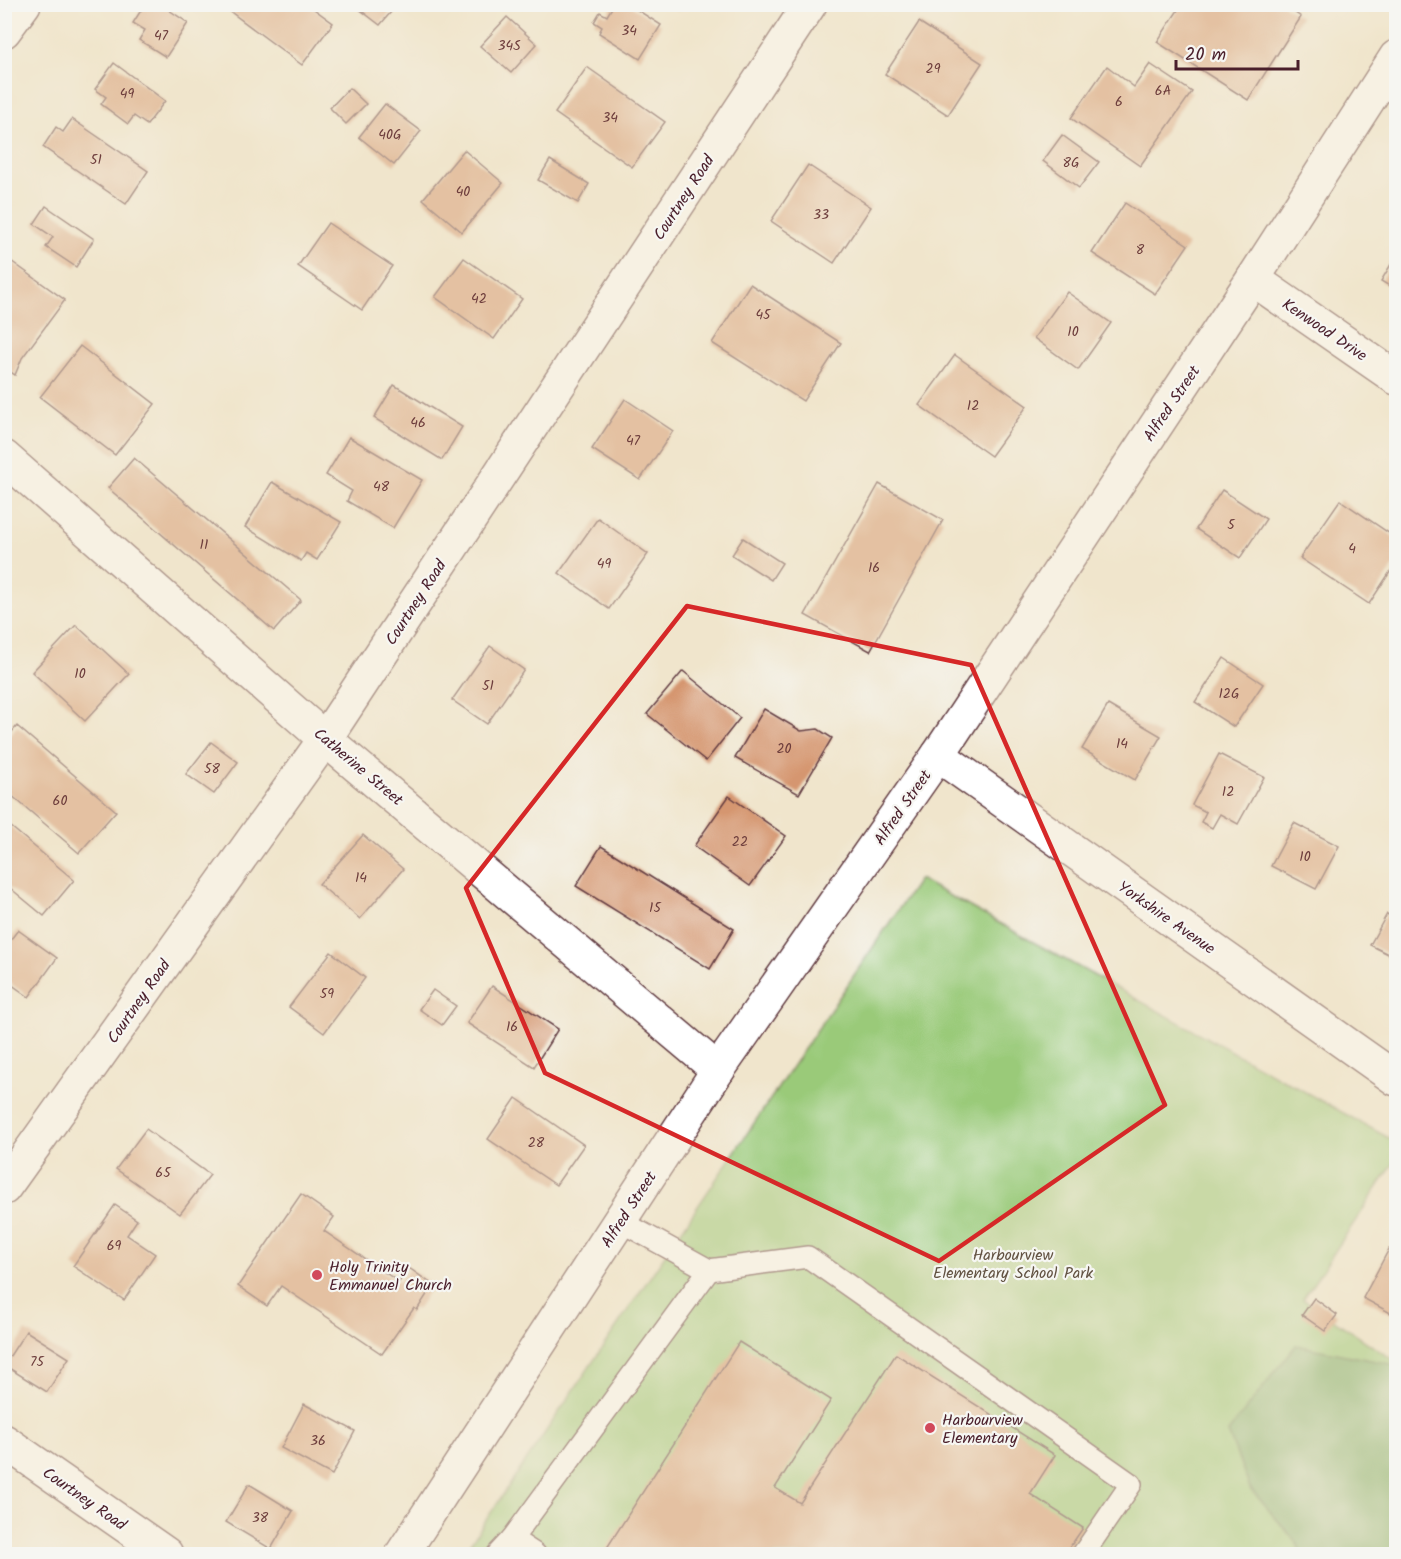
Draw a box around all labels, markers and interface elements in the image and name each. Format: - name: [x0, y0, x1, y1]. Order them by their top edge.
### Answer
- house number: 34: [621, 20, 637, 42]
- house number: 47: [154, 25, 169, 47]
- scale bar: [1176, 33, 1298, 71]
- house number: 34S: [497, 35, 521, 57]
- text: 20 m: [1185, 41, 1226, 70]
- house number: 29: [926, 58, 941, 80]
- house number: 6A: [1155, 80, 1171, 102]
- house number: 49: [120, 83, 134, 105]
- house number: 6: [1115, 91, 1123, 113]
- house number: 34: [602, 107, 618, 129]
- house number: 40G: [378, 124, 402, 146]
- house number: 51: [90, 149, 102, 171]
- street label: Courtney Road: [647, 149, 722, 246]
- house number: 8G: [1063, 152, 1079, 174]
- house number: 40: [456, 181, 470, 203]
- house number: 33: [813, 204, 829, 226]
- house number: 8: [1136, 239, 1145, 261]
- house number: 42: [471, 288, 487, 310]
- street label: Kenwood Drive: [1276, 292, 1372, 368]
- house number: 45: [755, 304, 772, 326]
- house number: 10: [1067, 321, 1079, 343]
- street label: Alfred Street: [1138, 360, 1207, 447]
- house number: 12: [967, 395, 979, 417]
- house number: 46: [410, 412, 426, 434]
- house number: 47: [626, 430, 641, 452]
- house number: 48: [373, 476, 390, 498]
- house number: 5: [1227, 514, 1236, 536]
- house number: 11: [200, 534, 208, 556]
- house number: 4: [1348, 538, 1356, 560]
- house number: 49: [597, 553, 611, 575]
- street label: Courtney Road: [379, 554, 454, 651]
- house number: 16: [868, 557, 880, 579]
- house number: 10: [74, 663, 86, 685]
- house number: 51: [482, 675, 494, 697]
- house number: 12G: [1218, 683, 1240, 705]
- street label: Catherine Street: [308, 722, 409, 813]
- house number: 14: [1116, 733, 1128, 755]
- house number: 20: [776, 738, 792, 760]
- house number: 58: [204, 758, 221, 780]
- street label: Alfred Street: [868, 764, 939, 851]
- house number: 12: [1222, 781, 1234, 803]
- house number: 60: [53, 790, 67, 812]
- house number: 22: [732, 831, 748, 853]
- house number: 10: [1299, 846, 1311, 868]
- house number: 14: [355, 867, 367, 889]
- street label: Yorkshire Avenue: [1112, 875, 1220, 961]
- house number: 15: [649, 897, 662, 919]
- street label: Courtney Road: [101, 954, 178, 1049]
- house number: 59: [320, 983, 334, 1005]
- house number: 16: [506, 1016, 518, 1038]
- house number: 28: [528, 1132, 545, 1154]
- house number: 65: [155, 1162, 172, 1184]
- street label: Alfred Street: [595, 1166, 664, 1253]
- house number: 69: [107, 1235, 121, 1257]
- park label: Harbourview Elementary School Park: [933, 1243, 1093, 1286]
- place label: Holy Trinity Emmanuel Church: [329, 1255, 452, 1298]
- marker: Holy Trinity Emmanuel Church: [310, 1268, 324, 1282]
- house number: 75: [30, 1351, 45, 1373]
- place label: Harbourview Elementary: [942, 1408, 1023, 1451]
- marker: Harbourview Elementary: [923, 1421, 937, 1435]
- house number: 36: [310, 1430, 326, 1452]
- street label: Courtney Road: [37, 1461, 132, 1538]
- house number: 38: [252, 1507, 269, 1529]

